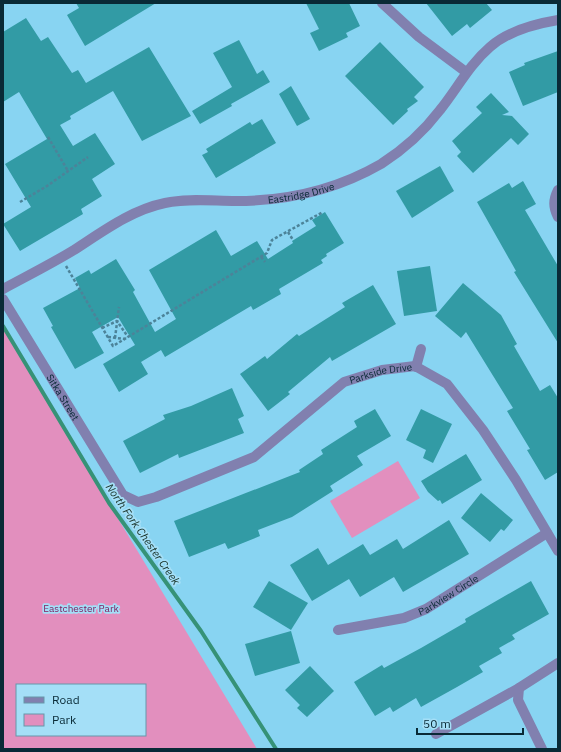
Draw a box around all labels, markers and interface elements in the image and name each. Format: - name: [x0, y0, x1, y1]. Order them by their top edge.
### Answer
- street label: Eastridge Drive: [267, 180, 337, 206]
- street label: Parkside Drive: [348, 360, 413, 387]
- street label: Sitka Street: [43, 372, 82, 423]
- water label: North Fork Chester Creek: [103, 481, 183, 588]
- street label: Parkview Circle: [416, 571, 481, 619]
- park label: Eastchester Park: [43, 602, 120, 615]
- legend: [16, 684, 146, 736]
- text: Road: [52, 692, 80, 707]
- scale bar: [417, 710, 523, 736]
- text: Park: [52, 712, 77, 727]
- text: 50 m: [423, 716, 451, 731]

